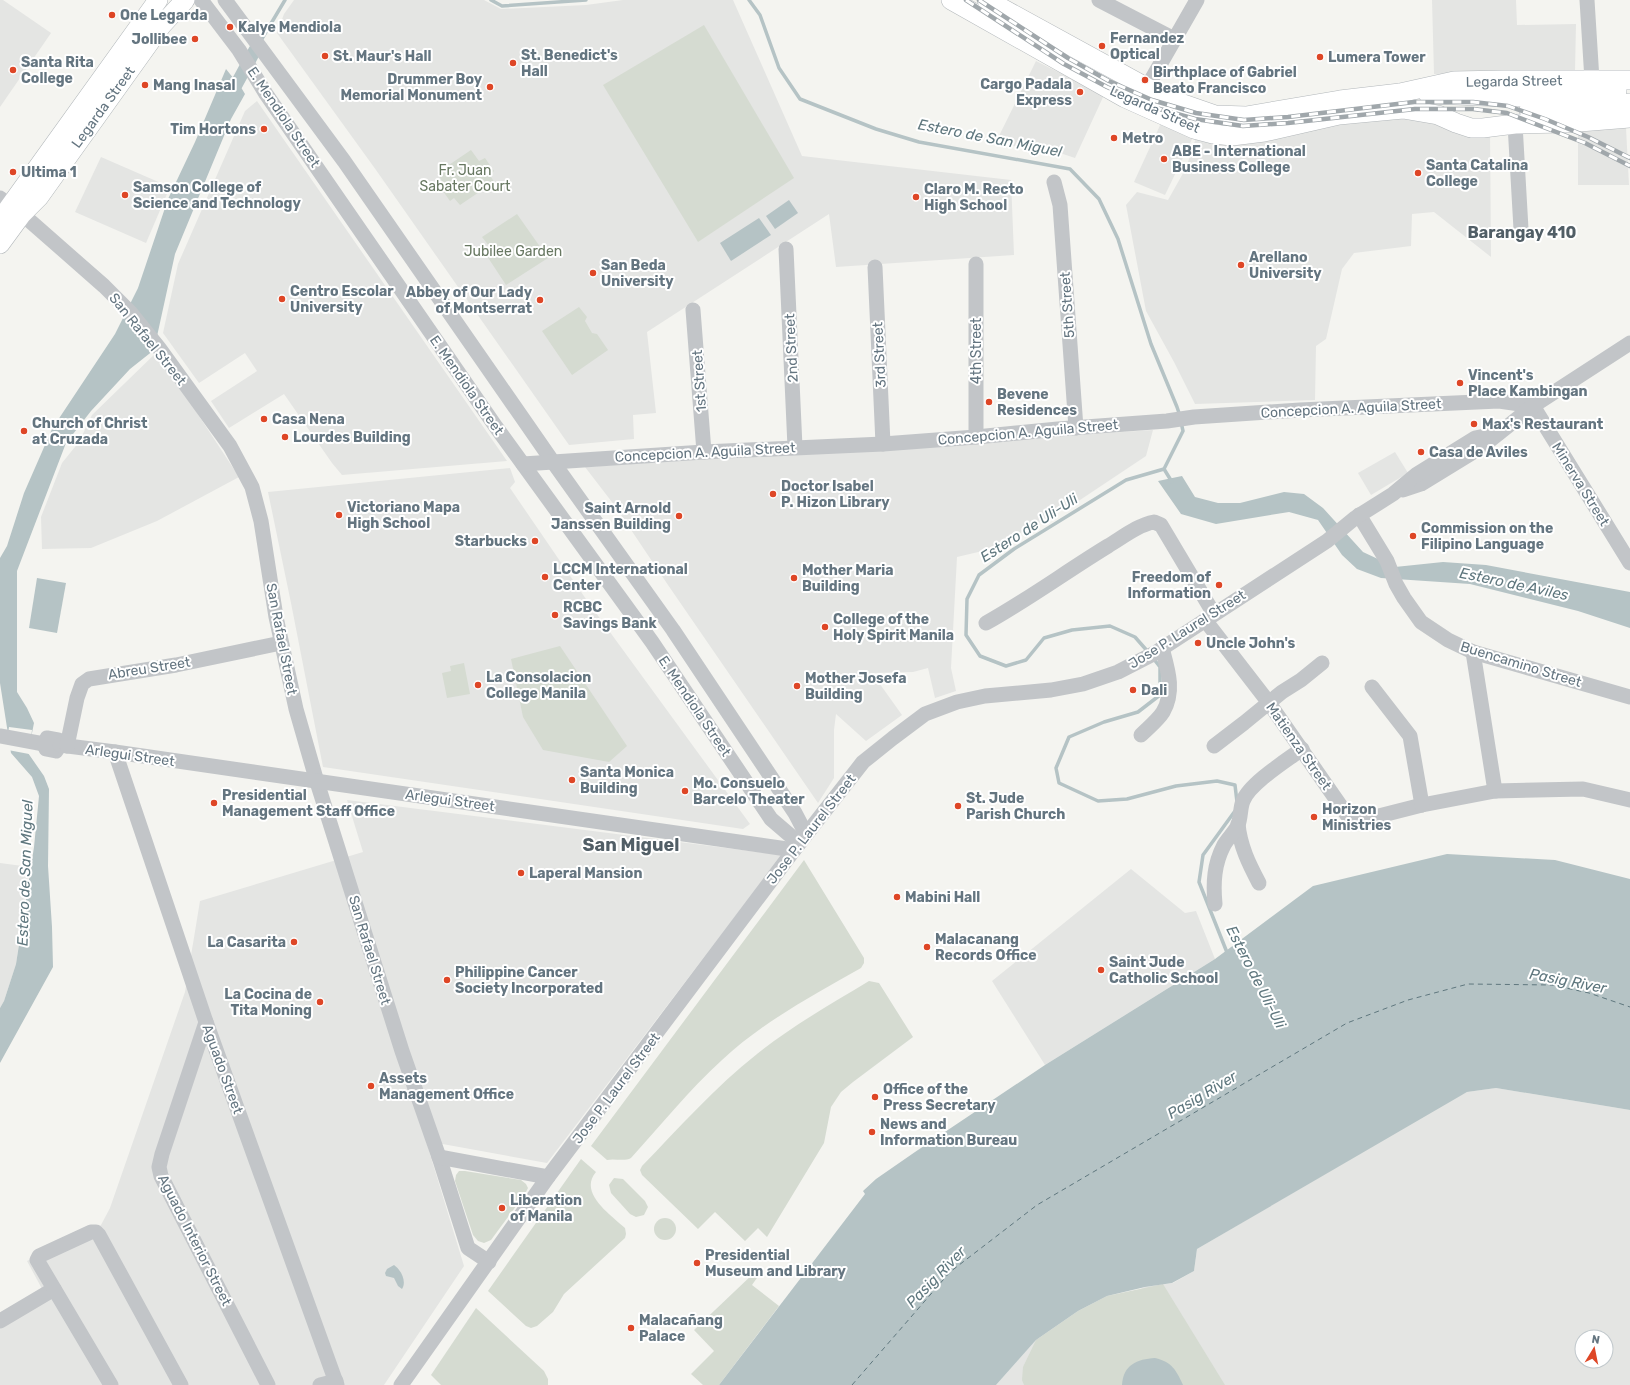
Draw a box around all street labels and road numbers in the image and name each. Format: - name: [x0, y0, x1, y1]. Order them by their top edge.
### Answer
- street label: Legarda Street: [68, 63, 139, 151]
- street label: E. Mendiola Street: [244, 64, 324, 171]
- street label: Legarda Street: [1465, 72, 1563, 91]
- street label: Legarda Street: [1107, 82, 1203, 137]
- street label: 5th Street: [1057, 271, 1078, 339]
- street label: San Rafael Street: [105, 290, 190, 389]
- street label: 2nd Street: [781, 313, 802, 383]
- street label: 4th Street: [968, 317, 985, 384]
- street label: 3rd Street: [869, 321, 890, 388]
- street label: E. Mendiola Street: [426, 332, 508, 439]
- street label: 1st Street: [689, 349, 710, 413]
- street label: Concepcion A. Aguila Street: [1260, 395, 1442, 422]
- street label: Concepcion A. Aguila Street: [937, 416, 1119, 449]
- street label: Concepcion A. Aguila Street: [614, 439, 796, 466]
- street label: Minerva Street: [1548, 439, 1613, 530]
- street label: San Rafael Street: [262, 582, 301, 697]
- street label: Jose P. Laurel Street: [1126, 586, 1249, 672]
- street label: Buencamino Street: [1458, 638, 1584, 691]
- street label: E. Mendiola Street: [655, 653, 735, 760]
- street label: Abreu Street: [107, 654, 192, 683]
- street label: Matienza Street: [1262, 699, 1335, 794]
- street label: Arlegui Street: [84, 741, 176, 770]
- street label: Jose P. Laurel Street: [763, 771, 860, 888]
- street label: Arlegui Street: [404, 786, 496, 815]
- street label: San Rafael Street: [345, 893, 394, 1007]
- street label: Aguado Street: [198, 1022, 247, 1117]
- street label: Jose P. Laurel Street: [569, 1029, 664, 1147]
- street label: Aguado Interior Street: [154, 1172, 235, 1309]

